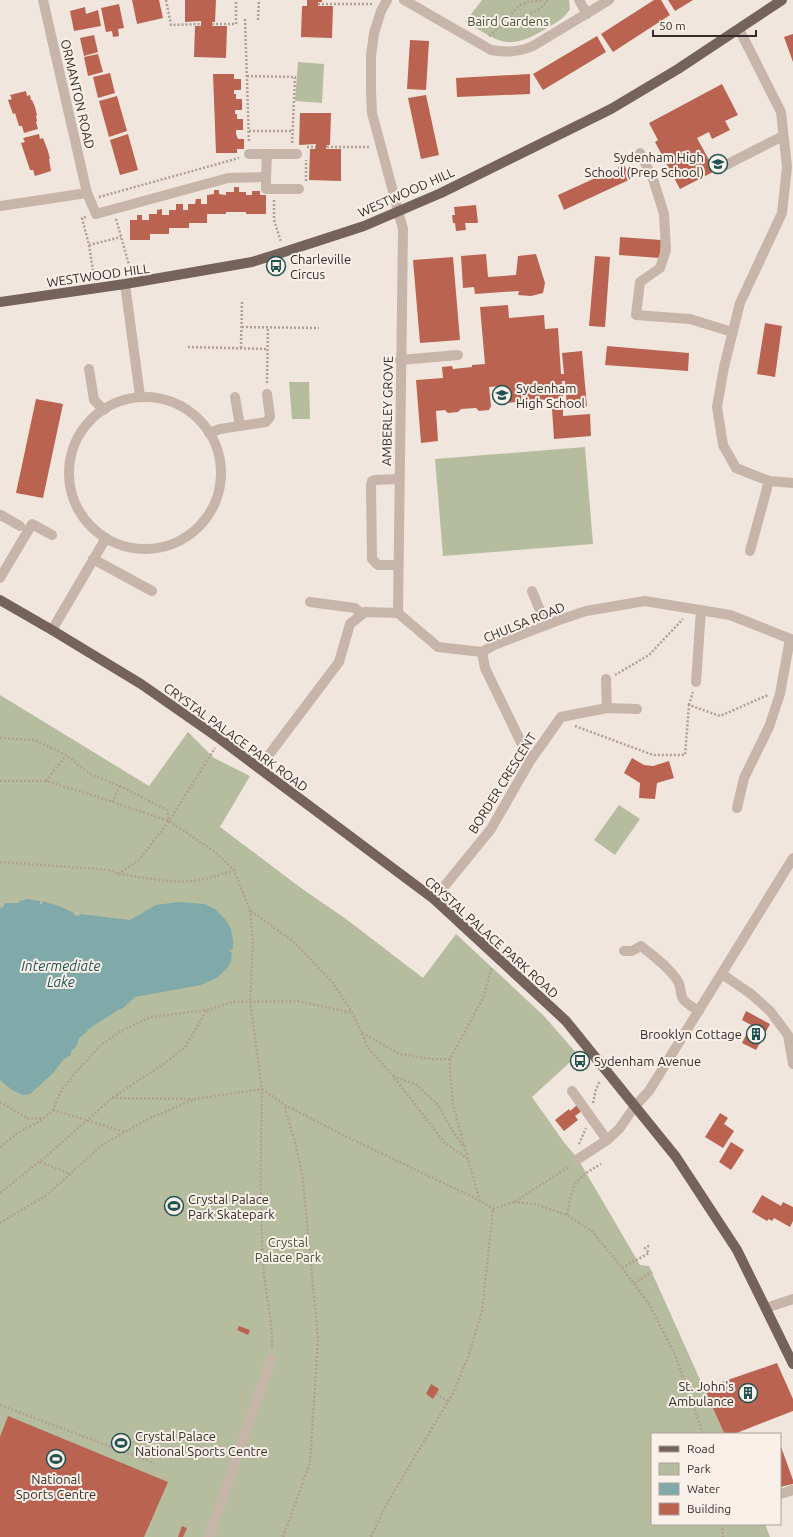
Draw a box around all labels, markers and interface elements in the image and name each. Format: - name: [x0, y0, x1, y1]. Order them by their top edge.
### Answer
- scale bar: [653, 12, 756, 38]
- park label: Baird Gardens: [467, 14, 549, 28]
- text: 50 m: [659, 19, 686, 32]
- street label: ORMANTON ROAD: [59, 38, 97, 150]
- place label: Sydenham High School (Prep School): [585, 150, 704, 180]
- school or university icon: Sydenham High School (Prep School): [707, 153, 729, 175]
- street label: WESTWOOD HILL: [356, 164, 456, 219]
- place label: Charleville Circus: [290, 252, 351, 281]
- bus stop icon: Charleville Circus: [265, 255, 287, 277]
- street label: WESTWOOD HILL: [46, 261, 151, 289]
- street label: AMBERLEY GROVE: [379, 356, 395, 466]
- place label: Sydenham High School: [516, 381, 586, 410]
- school or university icon: Sydenham High School: [491, 384, 513, 406]
- street label: CHULSA ROAD: [481, 599, 567, 645]
- street label: CRYSTAL PALACE PARK ROAD: [161, 680, 311, 794]
- street label: BORDER CRESCENT: [465, 730, 539, 836]
- street label: CRYSTAL PALACE PARK ROAD: [423, 873, 561, 1001]
- water label: Intermediate Lake: [21, 958, 101, 990]
- building icon: Brooklyn Cottage: [745, 1023, 767, 1045]
- place label: Brooklyn Cottage: [640, 1027, 742, 1041]
- bus stop icon: Sydenham Avenue: [569, 1050, 591, 1072]
- place label: Sydenham Avenue: [594, 1054, 701, 1068]
- place label: Crystal Palace Park Skatepark: [188, 1192, 275, 1221]
- sports icon: Crystal Palace Park Skatepark: [163, 1195, 185, 1217]
- park label: Crystal Palace Park: [255, 1235, 322, 1264]
- place label: St. John's Ambulance: [669, 1379, 734, 1408]
- building icon: St. John's Ambulance: [737, 1382, 759, 1404]
- place label: Crystal Palace National Sports Centre: [135, 1429, 268, 1458]
- sports icon: Crystal Palace National Sports Centre: [110, 1432, 132, 1454]
- legend: [651, 1433, 781, 1525]
- text: Road: [687, 1442, 715, 1455]
- sports icon: National Sports Centre: [45, 1448, 67, 1470]
- text: Park: [687, 1462, 711, 1475]
- place label: National Sports Centre: [16, 1472, 96, 1501]
- text: Water: [687, 1482, 720, 1495]
- text: Building: [687, 1502, 731, 1515]

